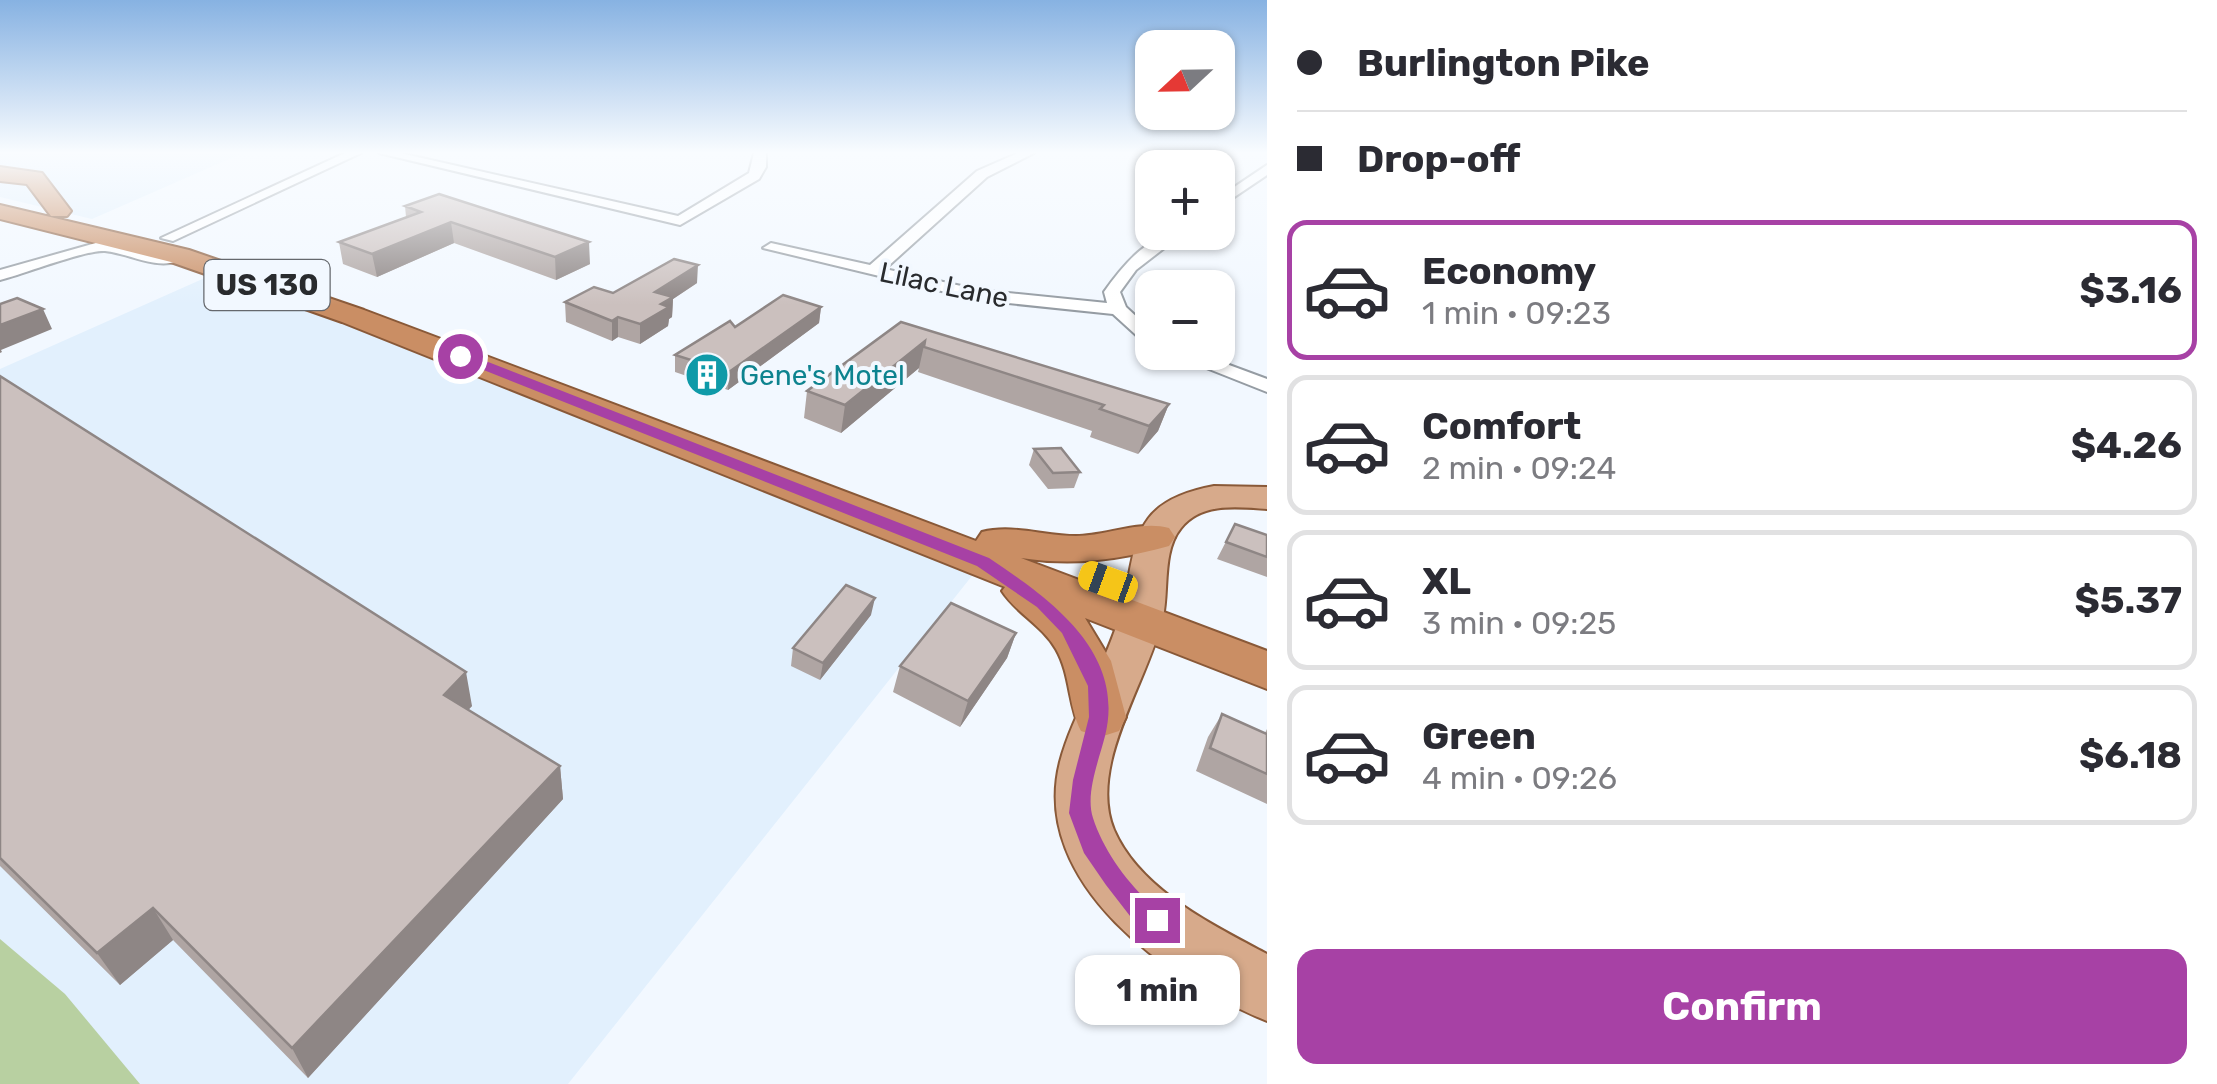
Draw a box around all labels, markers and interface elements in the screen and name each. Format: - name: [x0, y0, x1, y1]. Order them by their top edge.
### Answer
- north arrow: [1135, 30, 1235, 130]
- map controls: [1135, 30, 1235, 370]
- text: Burlington Pike: [1357, 40, 1650, 86]
- text: Drop-off: [1357, 136, 1520, 182]
- button: +: [1135, 150, 1235, 250]
- icon: car: [1302, 245, 1392, 335]
- text: Economy: [1422, 248, 1596, 294]
- street label: Lilac Lane: [877, 255, 1011, 315]
- road number: US 130: [204, 260, 330, 310]
- text: $3.16: [2080, 267, 2182, 313]
- button: −: [1135, 270, 1235, 370]
- text: 1 min · 09:23: [1422, 294, 1611, 332]
- route start: [438, 334, 483, 379]
- building icon: Gene's Motel: [684, 352, 730, 398]
- place label: Gene's Motel: [740, 359, 905, 392]
- icon: car: [1302, 400, 1392, 490]
- text: Comfort: [1422, 403, 1581, 449]
- text: $4.26: [2071, 422, 2182, 468]
- text: 2 min · 09:24: [1422, 449, 1616, 487]
- icon: car: [1302, 555, 1392, 645]
- car: [1075, 558, 1141, 606]
- text: XL: [1422, 558, 1471, 604]
- text: $5.37: [2075, 577, 2182, 623]
- text: 3 min · 09:25: [1422, 604, 1616, 642]
- icon: car: [1302, 710, 1392, 800]
- text: Green: [1422, 713, 1536, 759]
- text: $6.18: [2079, 732, 2182, 778]
- text: 4 min · 09:26: [1422, 759, 1617, 797]
- route end: [1135, 898, 1180, 943]
- button: Confirm: [1297, 949, 2187, 1064]
- callout: 1 min: [1074, 955, 1240, 1025]
- text: 1 min: [1117, 971, 1198, 1009]

